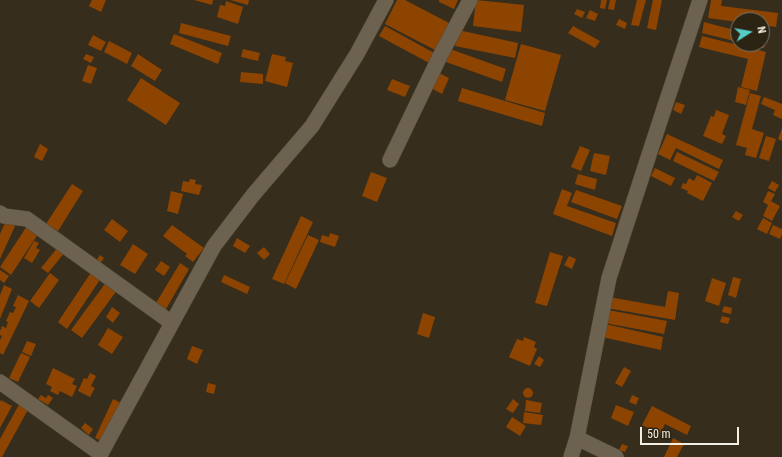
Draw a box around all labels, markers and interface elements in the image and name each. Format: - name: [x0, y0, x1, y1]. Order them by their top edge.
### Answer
- north arrow: [730, 12, 770, 52]
- text: N: [754, 25, 768, 34]
- scale bar: [642, 419, 741, 445]
- text: 50 m: [647, 427, 671, 441]

